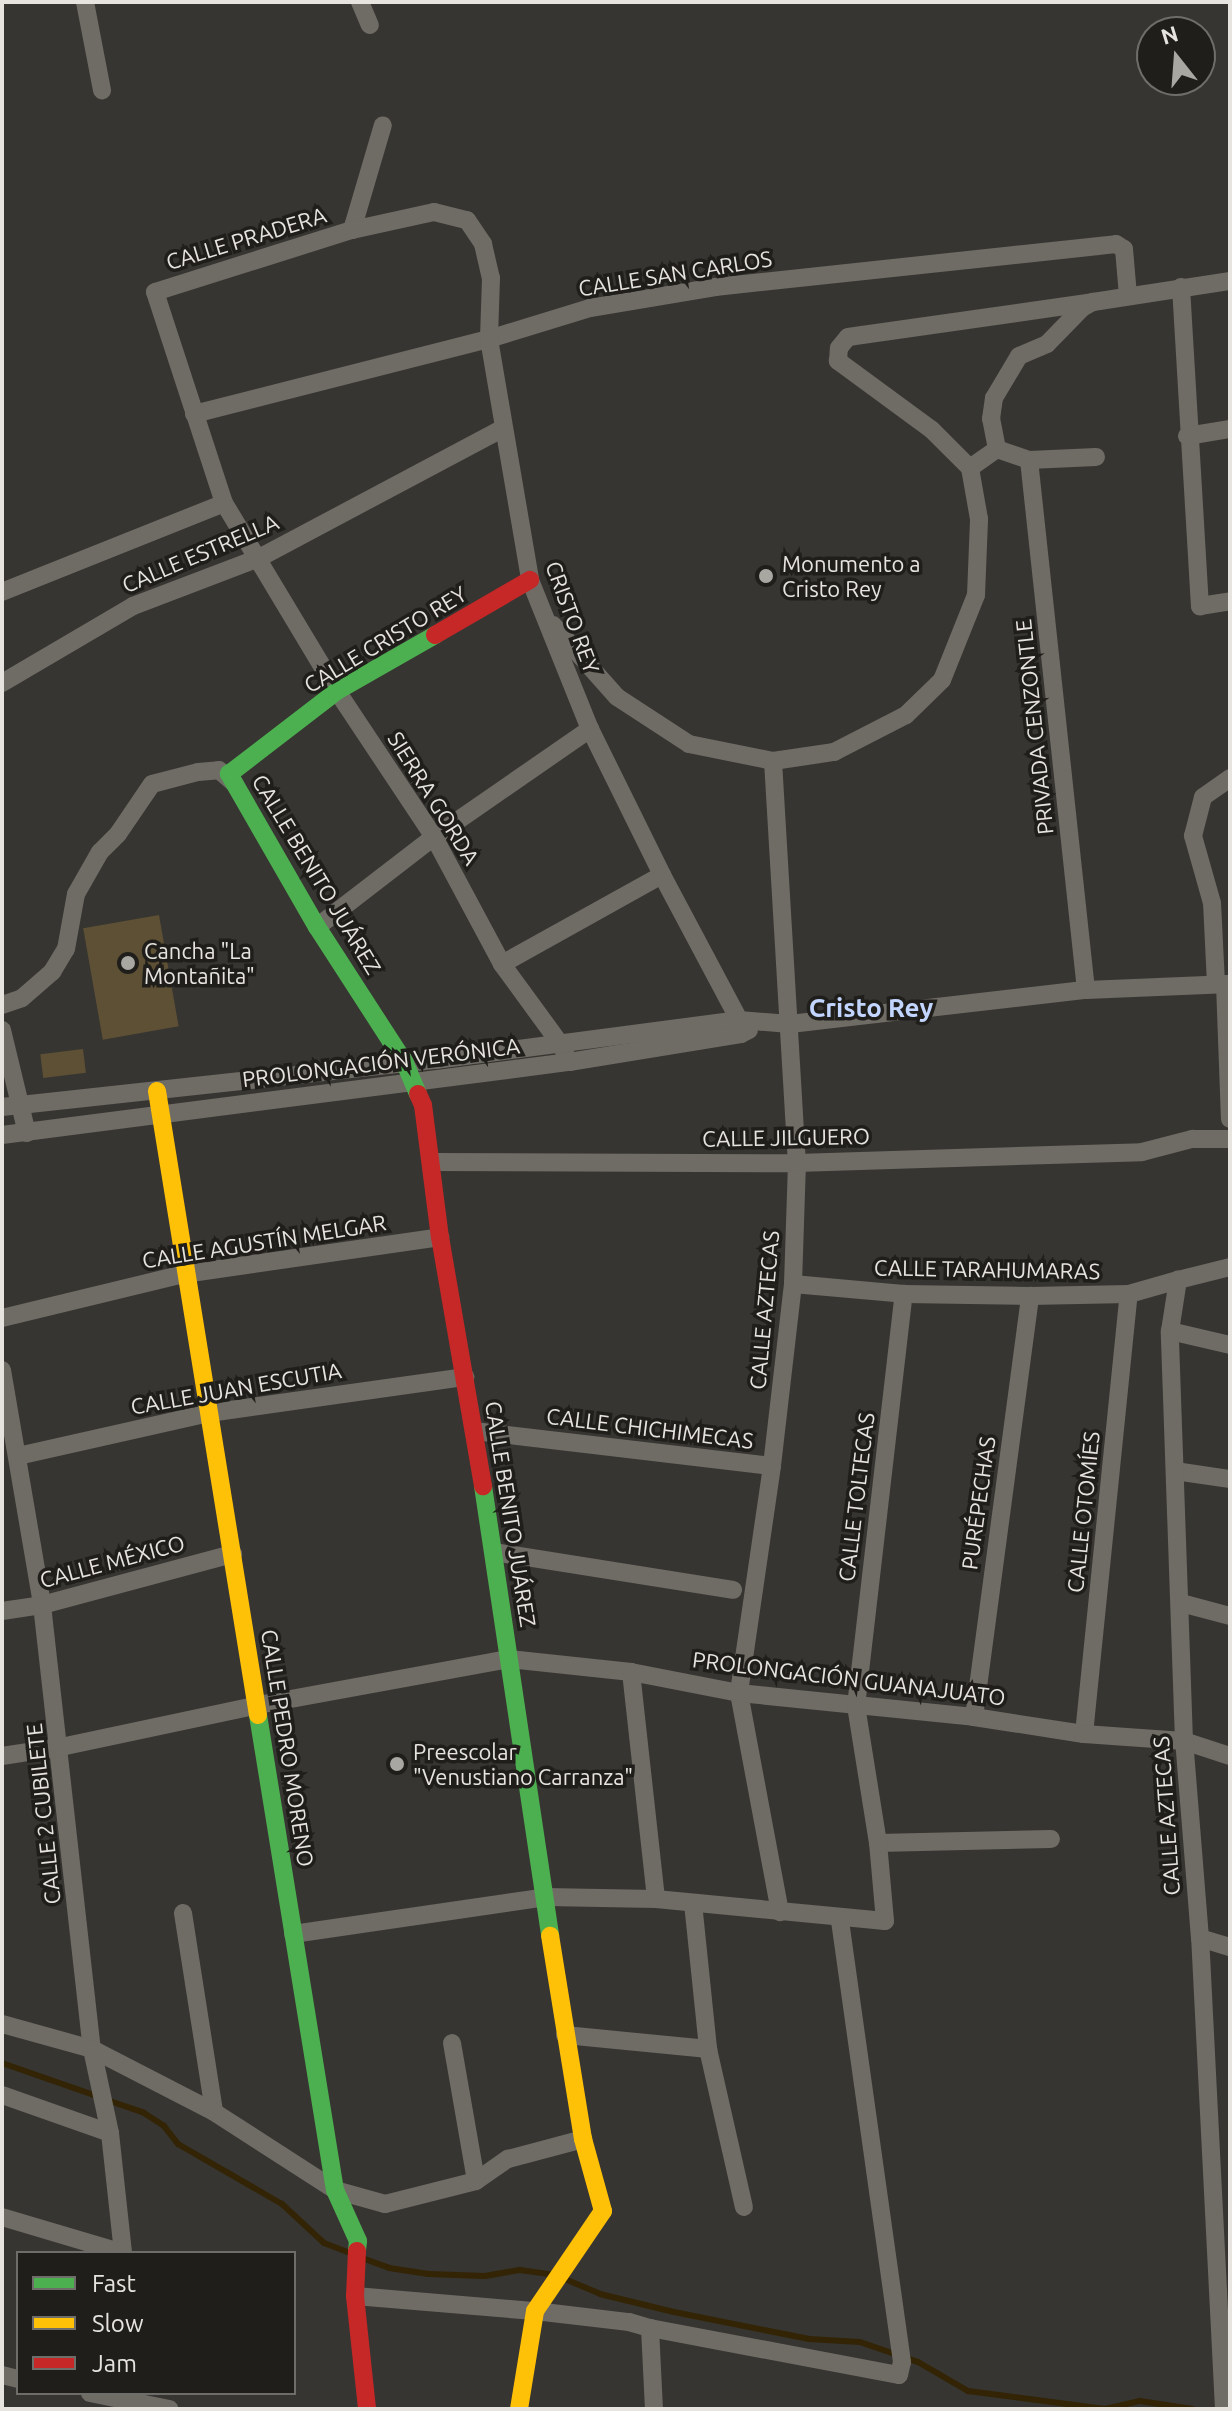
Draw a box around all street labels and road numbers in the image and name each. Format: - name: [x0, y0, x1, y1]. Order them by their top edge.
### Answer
- street label: CALLE PRADERA: [163, 201, 329, 275]
- street label: CALLE SAN CARLOS: [576, 245, 774, 301]
- street label: CALLE ESTRELLA: [118, 508, 282, 598]
- street label: CRISTO REY: [541, 557, 605, 677]
- street label: CALLE CRISTO REY: [299, 580, 471, 698]
- street label: PRIVADA CENZONTLE: [1010, 618, 1058, 836]
- street label: SIERRA GORDA: [383, 727, 485, 869]
- street label: CALLE BENITO JUÁREZ: [247, 769, 387, 979]
- street label: PROLONGACIÓN VERÓNICA: [241, 1032, 521, 1092]
- street label: CALLE JILGUERO: [702, 1122, 870, 1152]
- street label: CALLE AGUSTÍN MELGAR: [140, 1209, 388, 1273]
- street label: CALLE AZTECAS: [744, 1229, 784, 1391]
- street label: CALLE TARAHUMARAS: [874, 1254, 1100, 1284]
- street label: CALLE JUAN ESCUTIA: [129, 1356, 343, 1420]
- street label: CALLE BENITO JUÁREZ: [480, 1399, 542, 1629]
- street label: CALLE CHICHIMECAS: [545, 1402, 755, 1454]
- street label: CALLE TOLTECAS: [833, 1411, 879, 1583]
- street label: CALLE OTOMÍES: [1061, 1430, 1105, 1594]
- street label: PURÉPECHAS: [956, 1435, 1000, 1571]
- street label: CALLE MÉXICO: [37, 1529, 187, 1593]
- street label: CALLE PEDRO MORENO: [256, 1627, 320, 1869]
- street label: PROLONGACIÓN GUANAJUATO: [691, 1646, 1007, 1710]
- street label: CALLE 2 CUBILETE: [20, 1722, 66, 1906]
- street label: CALLE AZTECAS: [1147, 1735, 1185, 1897]

